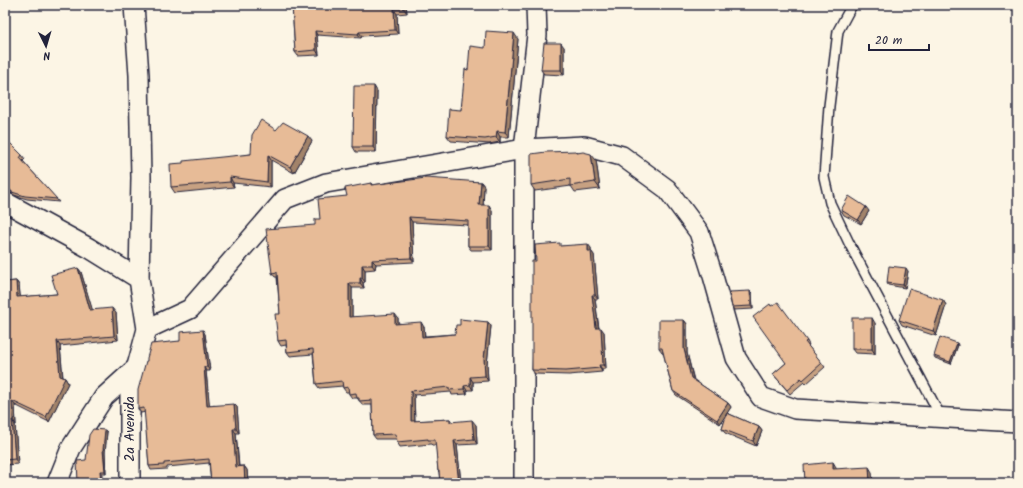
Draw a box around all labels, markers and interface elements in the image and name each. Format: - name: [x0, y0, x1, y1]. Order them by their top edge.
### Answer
- north arrow: [26, 26, 66, 66]
- scale bar: [869, 26, 929, 52]
- text: 20 m: [875, 31, 903, 50]
- text: N: [42, 46, 51, 64]
- street label: 2a Avenida: [119, 396, 141, 462]

